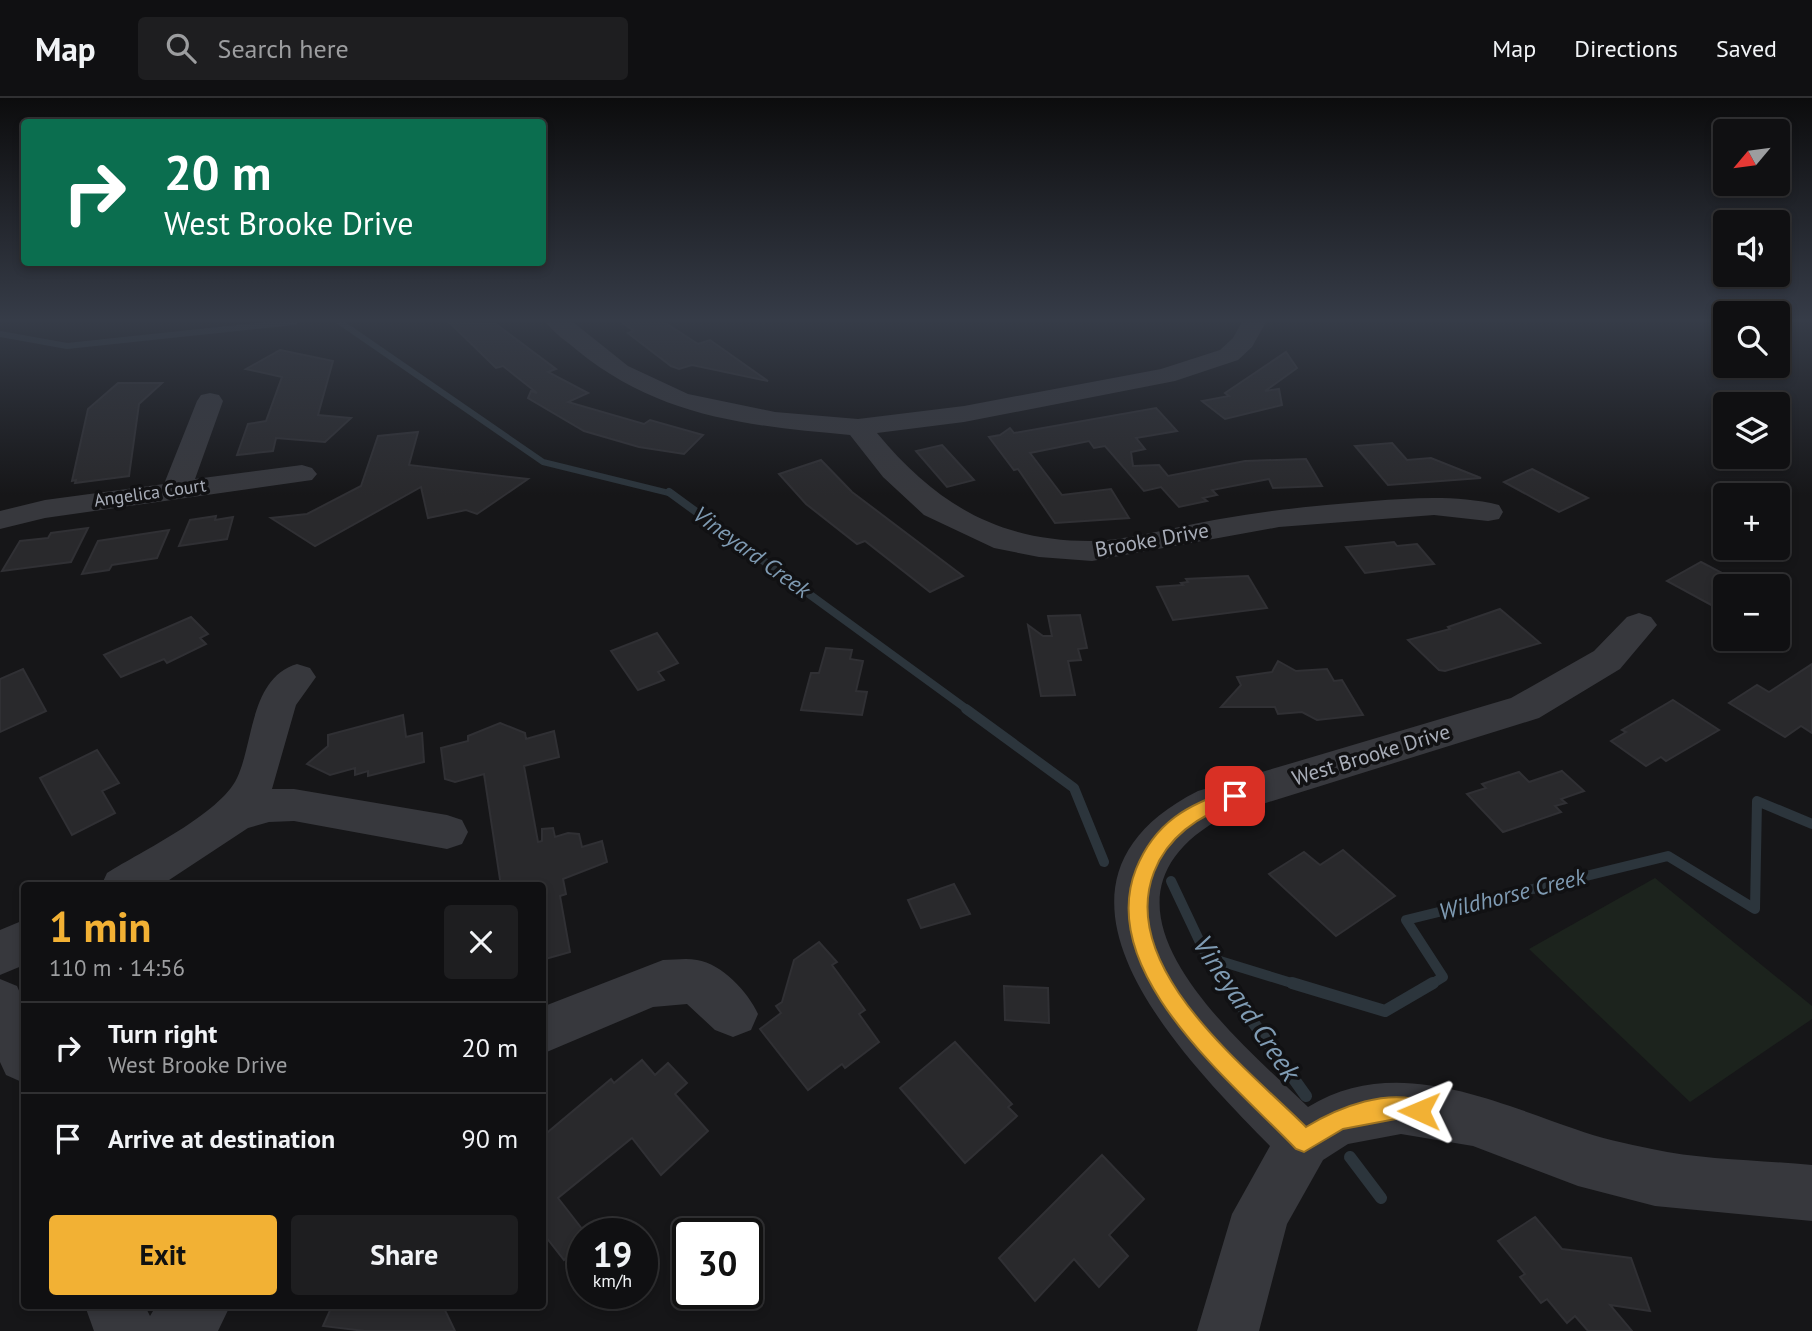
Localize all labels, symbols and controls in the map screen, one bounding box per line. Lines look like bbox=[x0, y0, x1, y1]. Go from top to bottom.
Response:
search box bbox=[138, 17, 628, 80]
text: Map bbox=[35, 27, 96, 70]
icon: search bbox=[162, 29, 200, 67]
text: Search here bbox=[218, 32, 349, 65]
text: Map bbox=[1492, 33, 1536, 64]
text: Directions bbox=[1574, 33, 1678, 64]
text: Saved bbox=[1716, 33, 1777, 64]
north arrow bbox=[1713, 119, 1790, 196]
map controls bbox=[1713, 119, 1790, 651]
text: 20 m bbox=[164, 140, 271, 204]
icon: right bbox=[49, 147, 140, 238]
text: West Brooke Drive bbox=[164, 202, 414, 244]
button: sound bbox=[1713, 210, 1790, 287]
button: search bbox=[1713, 301, 1790, 378]
button: layers bbox=[1713, 392, 1790, 469]
street label: Angelica Court bbox=[92, 473, 207, 512]
button: + bbox=[1713, 483, 1790, 560]
water label: Vineyard Creek bbox=[688, 499, 818, 605]
street label: Brooke Drive bbox=[1093, 516, 1211, 563]
button: − bbox=[1713, 574, 1790, 651]
street label: West Brooke Drive bbox=[1289, 718, 1453, 791]
pin bbox=[1205, 766, 1265, 826]
icon: arrive bbox=[1216, 777, 1254, 815]
water label: Wildhorse Creek bbox=[1436, 861, 1590, 926]
text: 1 min bbox=[49, 899, 151, 954]
button: close bbox=[444, 905, 518, 979]
water label: Vineyard Creek bbox=[1185, 928, 1311, 1089]
text: 110 m · 14:56 bbox=[49, 953, 185, 982]
text: Turn right bbox=[108, 1017, 217, 1050]
icon: right bbox=[49, 1029, 87, 1067]
text: 20 m bbox=[462, 1031, 518, 1064]
text: West Brooke Drive bbox=[108, 1050, 287, 1079]
position arrow bbox=[1382, 1074, 1456, 1148]
icon: arrive bbox=[49, 1120, 87, 1158]
text: Arrive at destination bbox=[108, 1122, 335, 1155]
text: 90 m bbox=[462, 1122, 518, 1155]
button: Exit bbox=[49, 1215, 277, 1295]
button: Share bbox=[291, 1215, 518, 1295]
speed limit sign: 30 bbox=[672, 1218, 763, 1309]
text: 19 bbox=[593, 1231, 632, 1277]
text: km/h bbox=[593, 1269, 632, 1292]

